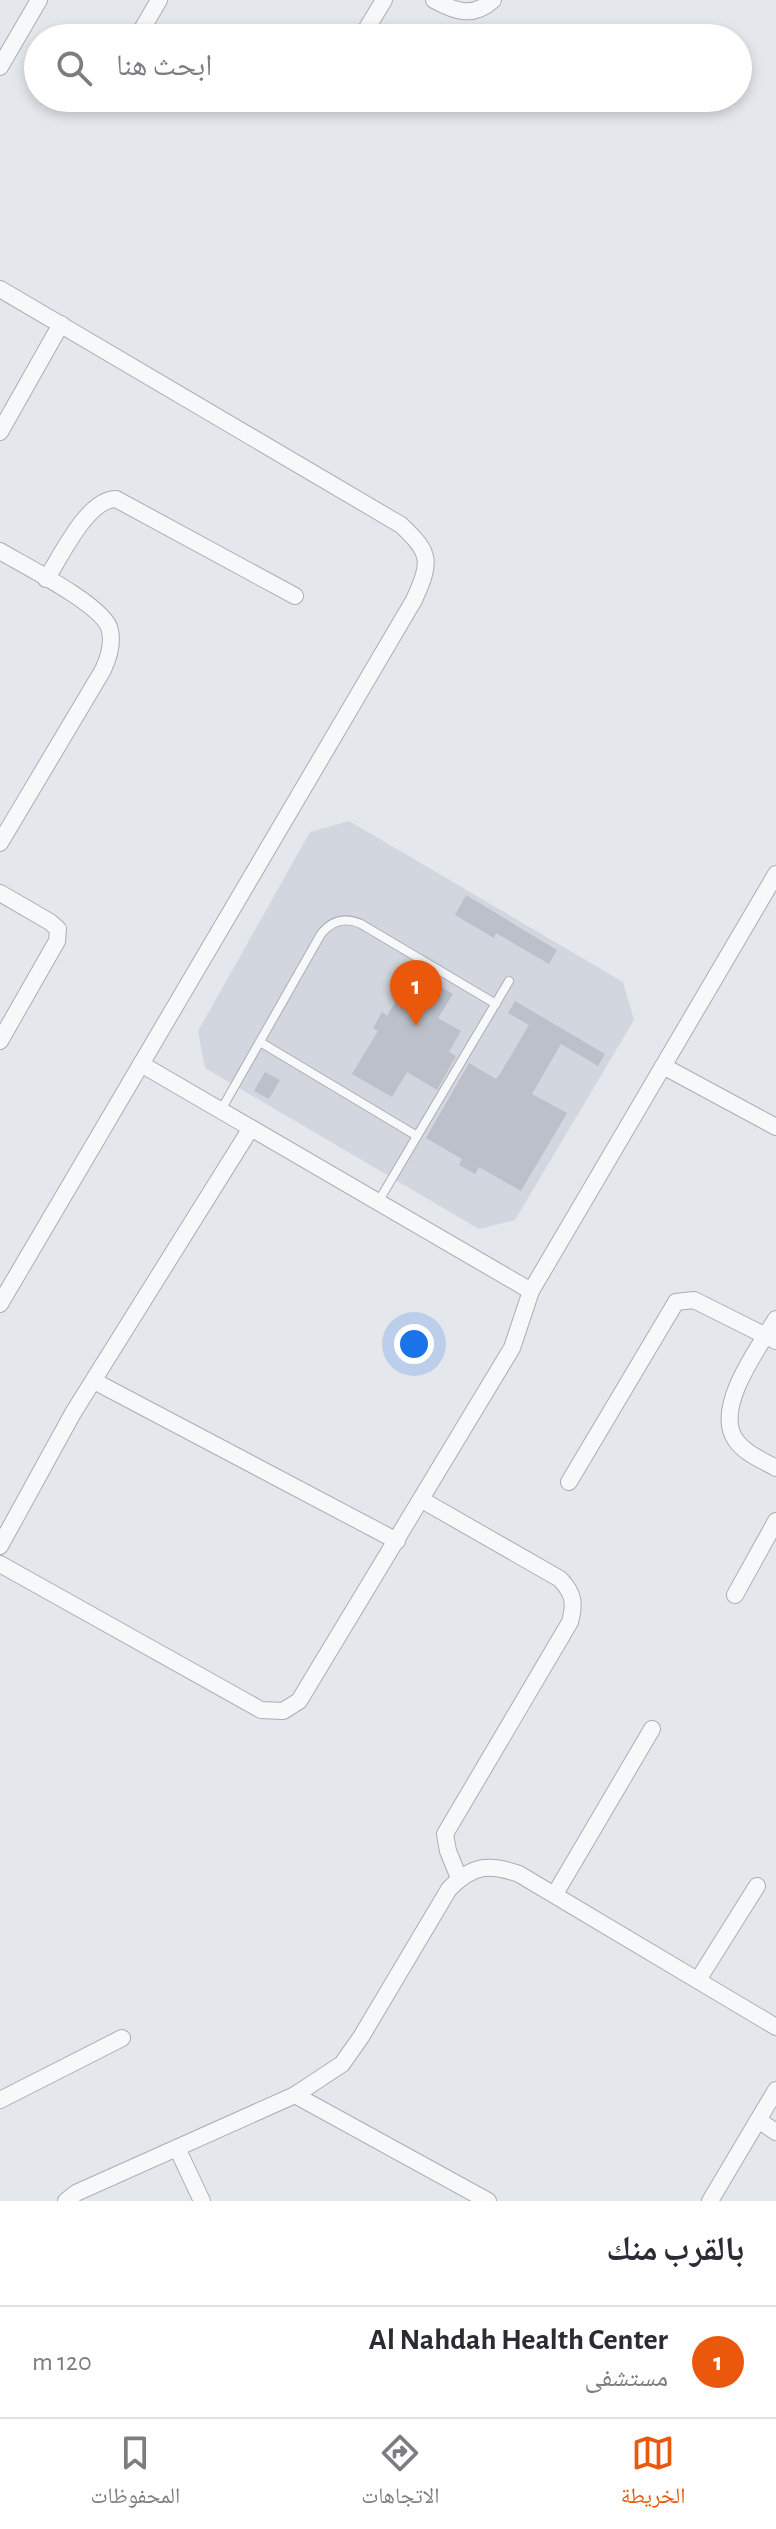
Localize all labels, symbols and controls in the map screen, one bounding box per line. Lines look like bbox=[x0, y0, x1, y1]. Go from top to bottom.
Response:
search box bbox=[24, 24, 752, 112]
icon: search bbox=[52, 46, 96, 90]
text: ابحث هنا bbox=[116, 51, 212, 81]
pin: 1 bbox=[390, 960, 442, 1026]
your location bbox=[394, 1324, 434, 1364]
text: بالقرب منك bbox=[606, 2233, 744, 2267]
text: Al Nahdah Health Center bbox=[369, 2325, 668, 2355]
text: 120 m bbox=[32, 2349, 92, 2375]
text: 1 bbox=[713, 2349, 723, 2375]
text: مستشفى bbox=[584, 2365, 668, 2391]
tab: المحفوظات bbox=[91, 2431, 180, 2517]
tab: الاتجاهات bbox=[361, 2431, 439, 2517]
tab: الخريطة bbox=[621, 2431, 685, 2517]

